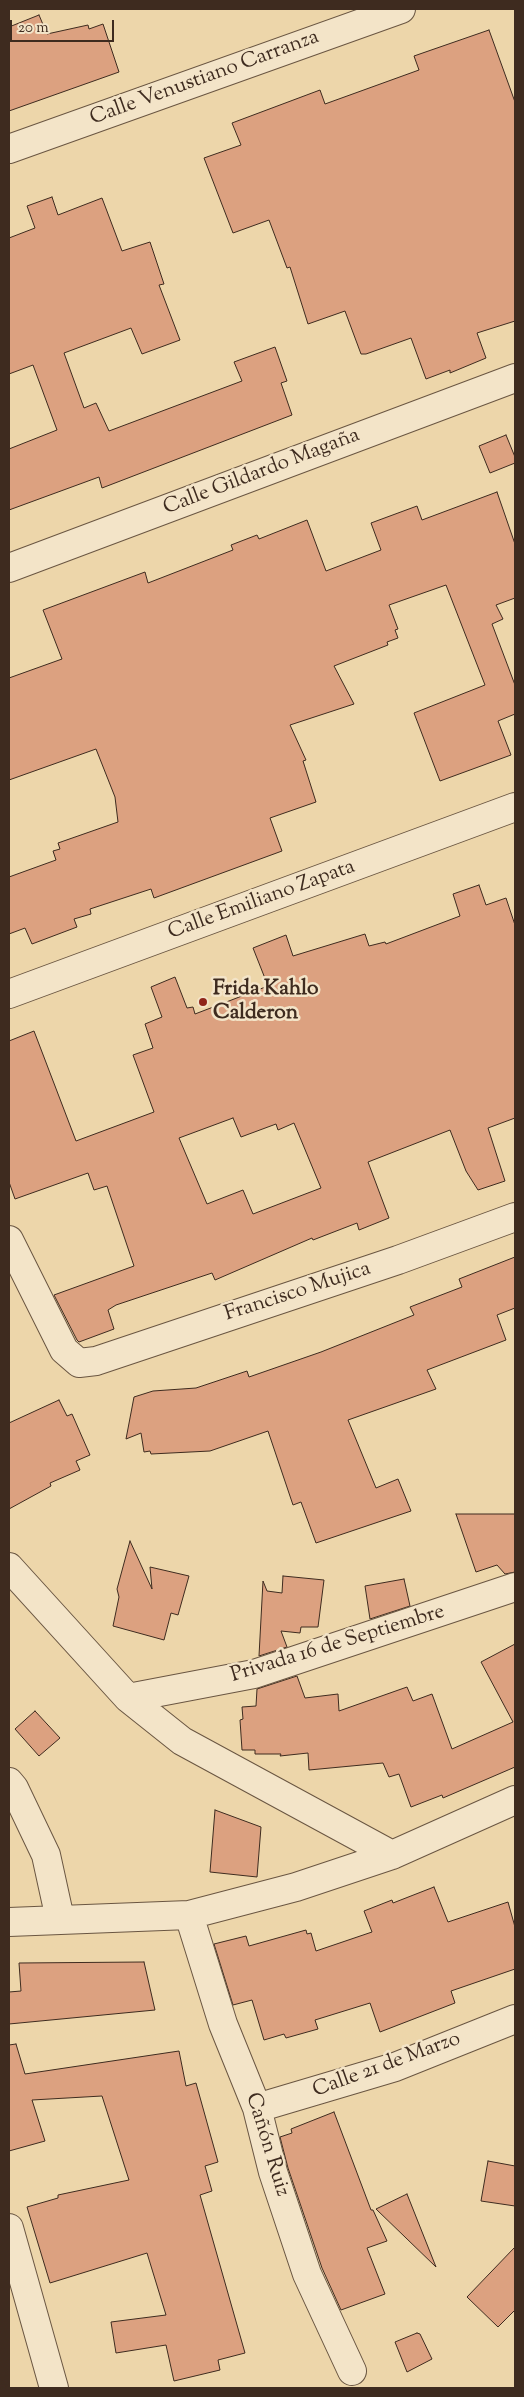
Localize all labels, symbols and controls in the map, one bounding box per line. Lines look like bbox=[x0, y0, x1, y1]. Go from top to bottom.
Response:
scale bar bbox=[12, 10, 116, 42]
text: 20 m bbox=[18, 18, 49, 39]
street label: Calle Venustiano Carranza bbox=[87, 26, 323, 132]
street label: Calle Gildardo Magaña bbox=[160, 424, 364, 522]
street label: Calle Emiliano Zapata bbox=[165, 855, 359, 947]
place label: Frida Kahlo Calderon bbox=[213, 977, 318, 1027]
marker: Frida Kahlo Calderon bbox=[197, 996, 209, 1008]
street label: Francisco Mujica bbox=[222, 1257, 374, 1329]
street label: Privada 16 de Septiembre bbox=[228, 1600, 448, 1690]
street label: Calle 21 de Marzo bbox=[310, 2028, 464, 2104]
street label: Cañón Ruiz bbox=[238, 2090, 294, 2200]

